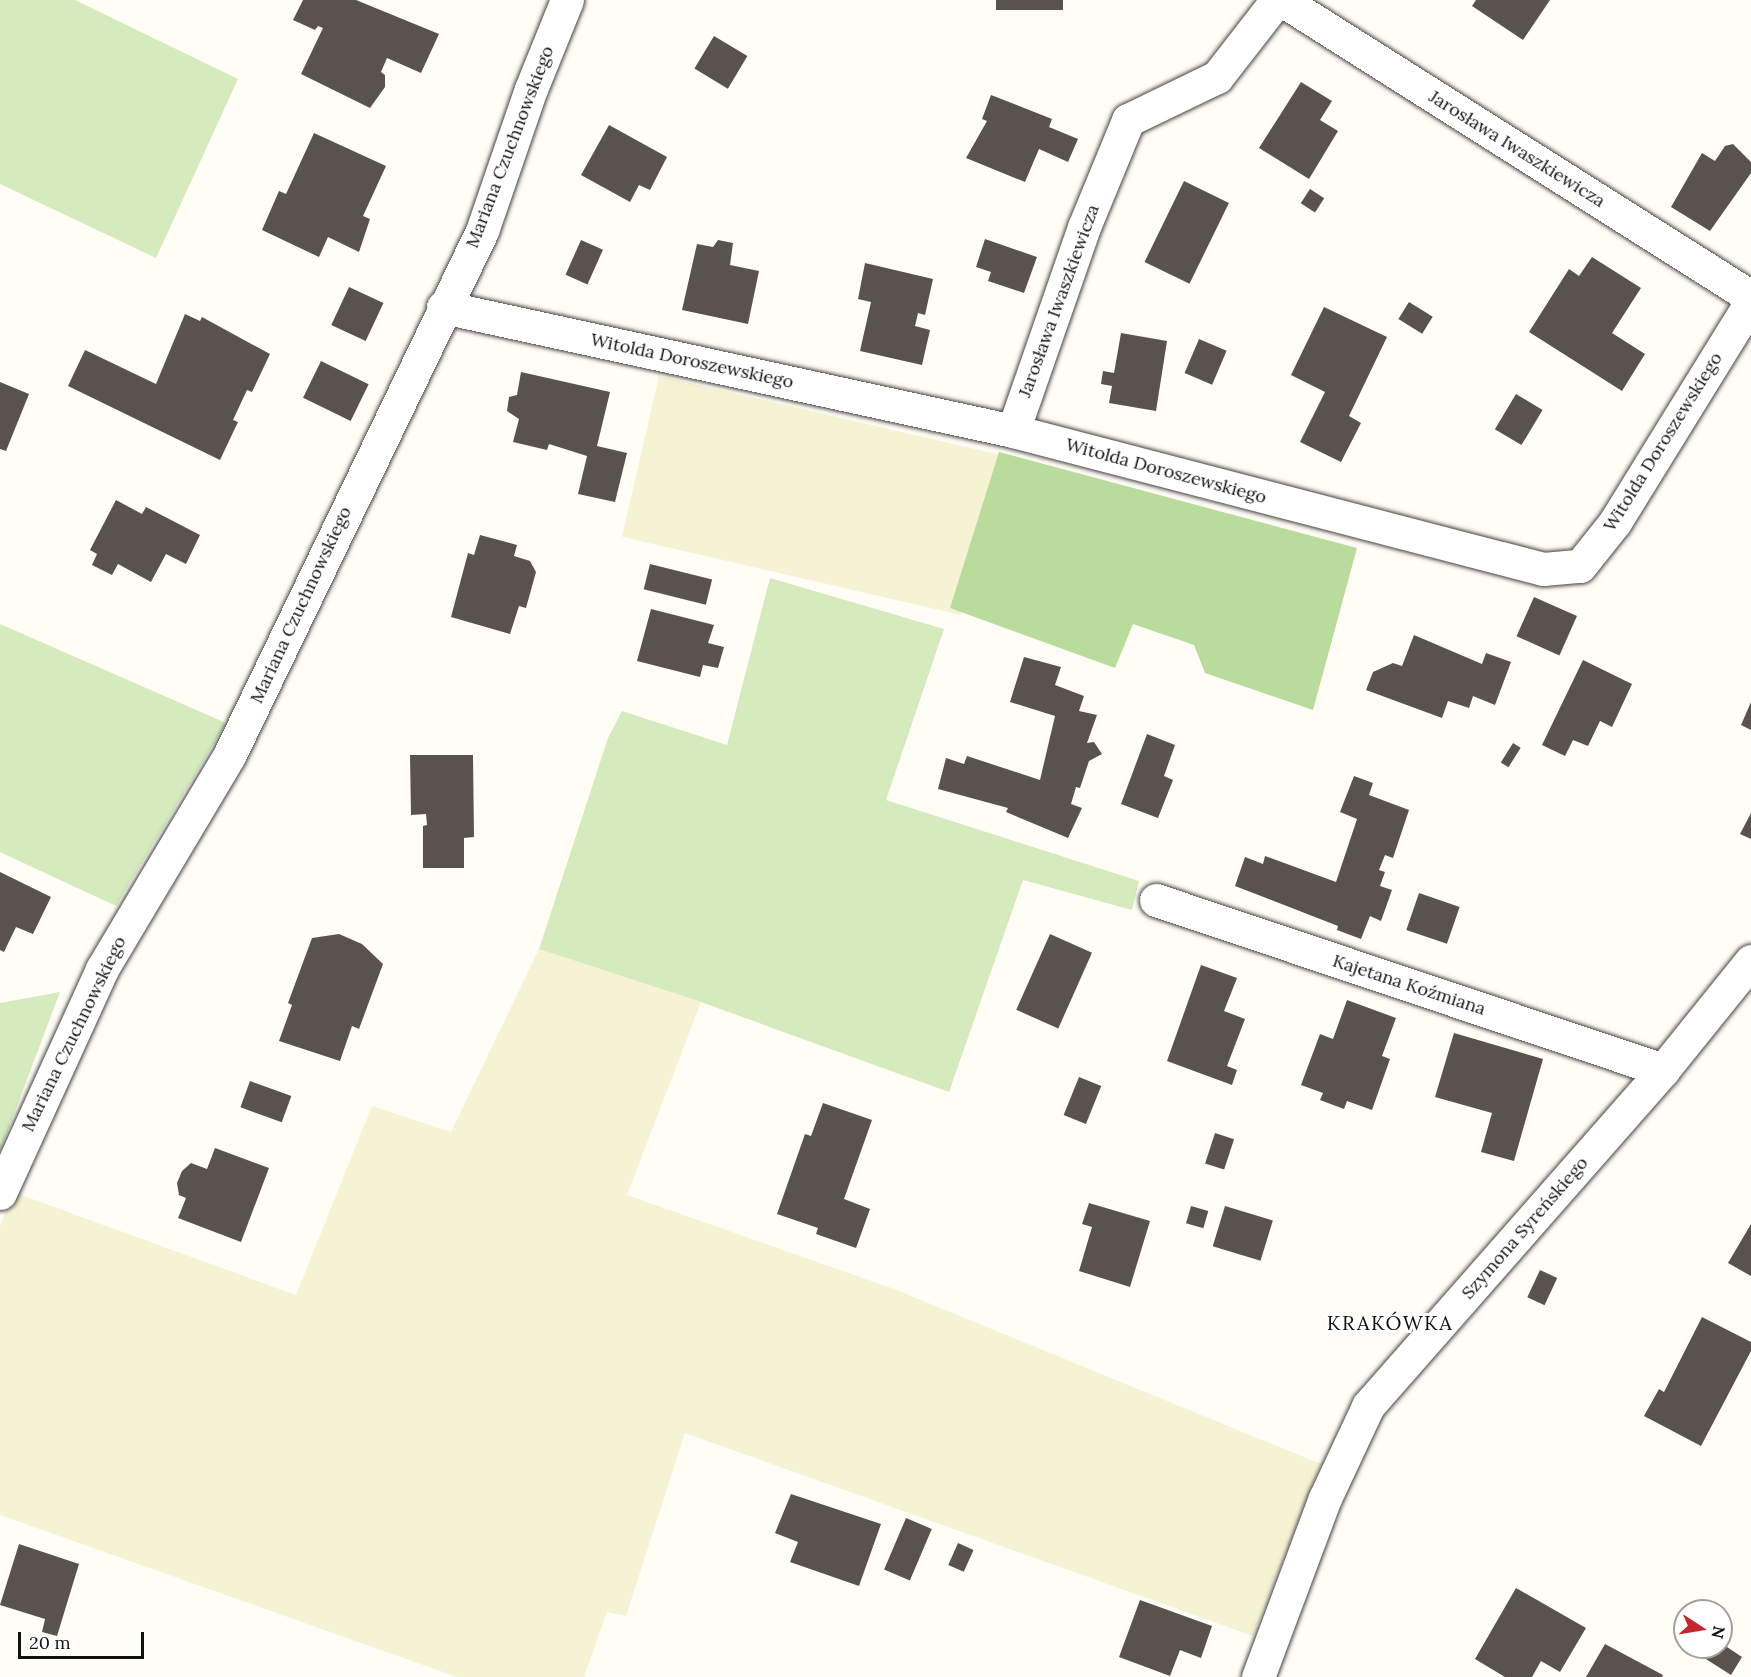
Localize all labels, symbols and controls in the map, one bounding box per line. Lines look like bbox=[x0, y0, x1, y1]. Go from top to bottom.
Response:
street label: Mariana Czuchnowskiego bbox=[461, 43, 559, 251]
street label: Jarosława Iwaszkiewicza bbox=[1425, 86, 1609, 212]
street label: Jarosława Iwaszkiewicza bbox=[1014, 202, 1104, 400]
street label: Witolda Doroszewskiego bbox=[589, 329, 795, 393]
street label: Witolda Doroszewskiego bbox=[1599, 349, 1727, 535]
street label: Witolda Doroszewskiego bbox=[1063, 434, 1269, 508]
street label: Mariana Czuchnowskiego bbox=[246, 503, 356, 707]
street label: Mariana Czuchnowskiego bbox=[17, 933, 131, 1135]
street label: Kajetana Koźmiana bbox=[1330, 950, 1488, 1020]
street label: Szymona Syreńskiego bbox=[1457, 1152, 1593, 1304]
district label: KRAKÓWKA bbox=[1327, 1310, 1453, 1334]
north arrow bbox=[1673, 1599, 1733, 1659]
scale bar bbox=[21, 1620, 147, 1658]
text: N bbox=[1708, 1624, 1730, 1640]
text: 20 m bbox=[29, 1631, 71, 1654]

